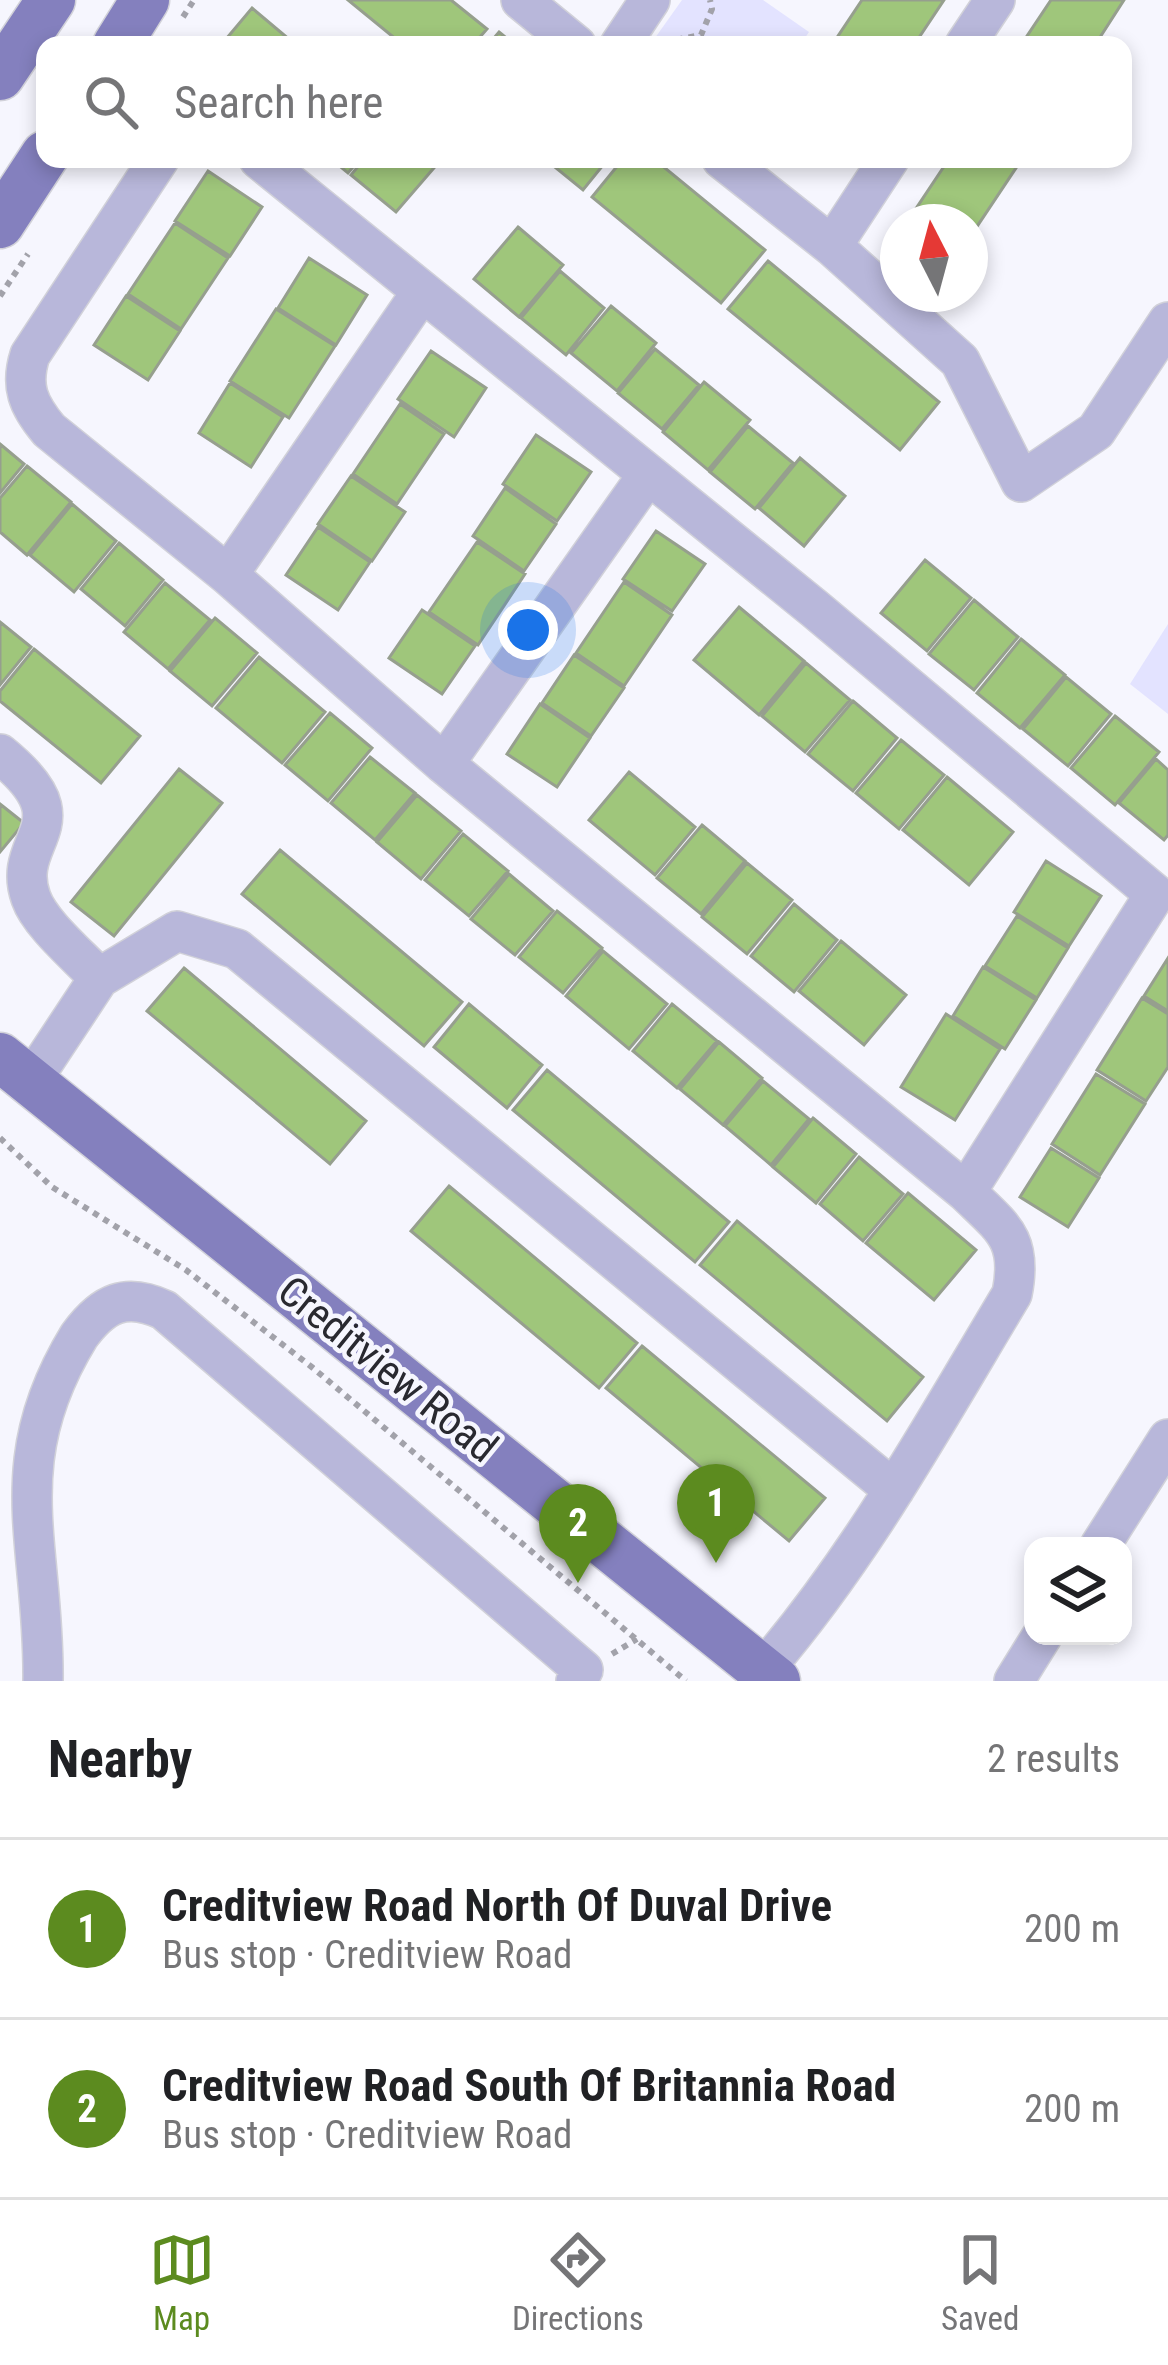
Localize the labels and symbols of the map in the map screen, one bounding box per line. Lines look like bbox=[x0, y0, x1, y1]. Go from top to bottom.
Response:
north arrow bbox=[880, 204, 988, 312]
your location bbox=[498, 600, 558, 660]
street label: Creditview Road bbox=[269, 1266, 507, 1472]
pin: 1 bbox=[677, 1464, 755, 1563]
pin: 2 bbox=[539, 1484, 617, 1583]

